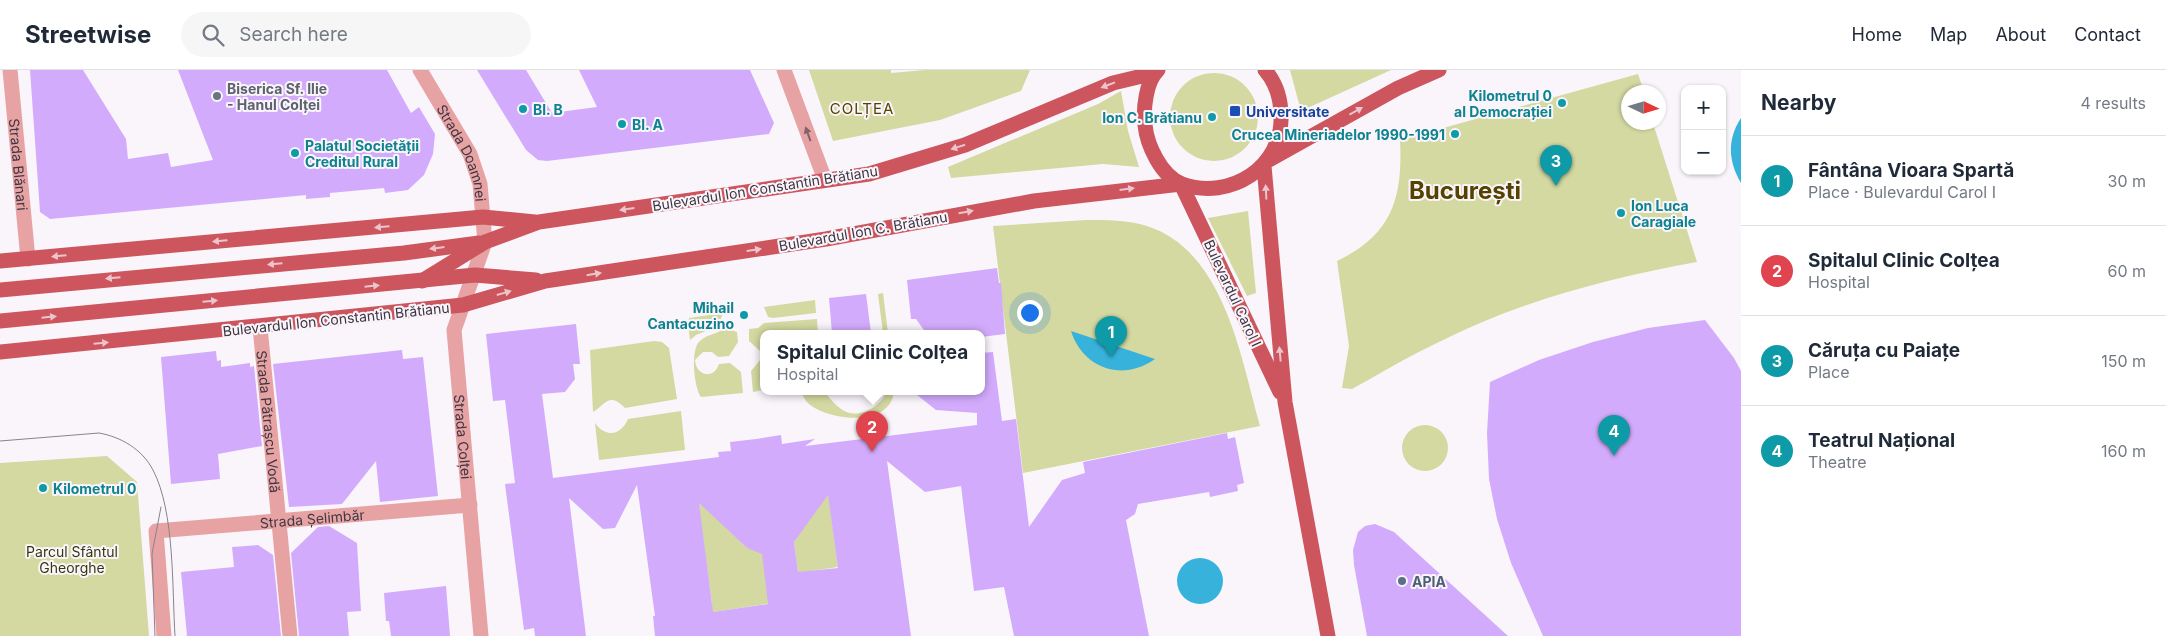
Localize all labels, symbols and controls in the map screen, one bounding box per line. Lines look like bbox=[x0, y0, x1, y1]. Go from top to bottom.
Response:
search box bbox=[181, 12, 531, 57]
text: Streetwise bbox=[25, 20, 151, 49]
icon: search bbox=[199, 21, 227, 49]
text: Search here bbox=[239, 23, 348, 46]
text: Home bbox=[1852, 24, 1902, 45]
text: Map bbox=[1930, 24, 1967, 45]
text: About bbox=[1995, 24, 2046, 45]
text: Contact bbox=[2074, 24, 2141, 45]
place label: Biserica Sf. Ilie - Hanul Colței bbox=[227, 80, 327, 113]
one-way arrow bbox=[1100, 82, 1115, 89]
north arrow bbox=[1621, 85, 1666, 130]
map controls bbox=[1681, 85, 1726, 175]
button: + bbox=[1681, 85, 1726, 130]
place label: Kilometrul 0 al Democrației bbox=[1454, 87, 1552, 120]
marker: Biserica Sf. Ilie - Hanul Colței bbox=[211, 90, 223, 102]
text: Nearby bbox=[1761, 90, 1836, 115]
text: 4 results bbox=[2081, 93, 2146, 113]
marker: Kilometrul 0 al Democrației bbox=[1556, 97, 1568, 109]
district label: COLȚEA bbox=[830, 99, 894, 118]
street label: Strada Doamnei bbox=[434, 101, 490, 202]
place label: Bl. B bbox=[533, 101, 563, 118]
marker: Bl. B bbox=[517, 103, 529, 115]
place label: Universitate bbox=[1246, 103, 1329, 120]
marker: Universitate bbox=[1228, 104, 1242, 118]
one-way arrow bbox=[1349, 107, 1363, 116]
place label: Ion C. Brătianu bbox=[1102, 109, 1202, 126]
marker: Ion C. Brătianu bbox=[1206, 111, 1218, 123]
place label: Bl. A bbox=[632, 116, 664, 133]
street label: Strada Blănari bbox=[6, 118, 32, 211]
marker: Bl. A bbox=[616, 118, 628, 130]
place label: Crucea Mineriadelor 1990-1991 bbox=[1231, 126, 1445, 143]
one-way arrow bbox=[804, 127, 811, 142]
marker: Crucea Mineriadelor 1990-1991 bbox=[1449, 128, 1461, 140]
button: − bbox=[1681, 130, 1726, 175]
place label: Palatul Societății Creditul Rural bbox=[305, 137, 419, 170]
one-way arrow bbox=[950, 144, 965, 152]
pin: 3 bbox=[1540, 145, 1572, 186]
marker: Palatul Societății Creditul Rural bbox=[289, 147, 301, 159]
text: Fântâna Vioara Spartă bbox=[1808, 159, 2014, 182]
street label: Bulevardul Ion Constantin Brătianu bbox=[651, 162, 879, 214]
text: 1 bbox=[1774, 171, 1780, 191]
text: 30 m bbox=[2108, 171, 2146, 191]
district label: București bbox=[1409, 176, 1521, 205]
text: Place · Bulevardul Carol I bbox=[1808, 182, 1996, 202]
one-way arrow bbox=[1261, 184, 1269, 200]
one-way arrow bbox=[1119, 185, 1135, 193]
place label: Ion Luca Caragiale bbox=[1631, 197, 1696, 230]
one-way arrow bbox=[619, 205, 635, 213]
marker: Ion Luca Caragiale bbox=[1615, 207, 1627, 219]
street label: Bulevardul Ion C. Brătianu bbox=[777, 208, 949, 254]
one-way arrow bbox=[958, 208, 974, 216]
one-way arrow bbox=[374, 223, 390, 231]
street label: Bulevardul Carol I bbox=[1201, 237, 1265, 349]
one-way arrow bbox=[212, 238, 228, 246]
one-way arrow bbox=[429, 245, 445, 253]
one-way arrow bbox=[747, 245, 763, 253]
text: Spitalul Clinic Colțea bbox=[1808, 249, 2000, 272]
one-way arrow bbox=[50, 252, 66, 260]
one-way arrow bbox=[267, 260, 283, 268]
text: 2 bbox=[1772, 261, 1782, 281]
text: 60 m bbox=[2107, 261, 2146, 281]
one-way arrow bbox=[586, 270, 602, 278]
text: Hospital bbox=[1808, 272, 1870, 292]
one-way arrow bbox=[105, 275, 121, 283]
one-way arrow bbox=[364, 282, 380, 290]
one-way arrow bbox=[497, 289, 512, 297]
one-way arrow bbox=[203, 297, 219, 305]
street label: Bulevardul Ion Constantin Brătianu bbox=[222, 299, 450, 339]
place label: Mihail Cantacuzino bbox=[647, 299, 734, 332]
your location bbox=[1017, 300, 1043, 326]
marker: Mihail Cantacuzino bbox=[738, 309, 750, 321]
one-way arrow bbox=[41, 313, 57, 321]
pin: 1 bbox=[1095, 316, 1127, 357]
popup bbox=[760, 330, 985, 395]
one-way arrow bbox=[93, 339, 109, 347]
text: Căruța cu Paiațe bbox=[1808, 339, 1960, 362]
text: Spitalul Clinic Colțea bbox=[777, 341, 968, 364]
one-way arrow bbox=[1276, 345, 1284, 361]
street label: Strada Pătrașcu Vodă bbox=[254, 350, 285, 494]
text: 3 bbox=[1772, 351, 1782, 371]
text: 150 m bbox=[2101, 351, 2146, 371]
text: Place bbox=[1808, 362, 1850, 382]
text: Hospital bbox=[777, 364, 838, 384]
street label: Strada Colței bbox=[451, 393, 476, 480]
pin: 2 bbox=[856, 411, 888, 452]
pin: 4 bbox=[1598, 415, 1630, 456]
text: Teatrul Național bbox=[1808, 429, 1955, 452]
text: 4 bbox=[1772, 441, 1782, 461]
text: 160 m bbox=[2101, 441, 2146, 461]
text: Theatre bbox=[1808, 452, 1867, 472]
place label: Kilometrul 0 bbox=[53, 480, 137, 497]
marker: Kilometrul 0 bbox=[37, 482, 49, 494]
street label: Strada Șelimbăr bbox=[259, 505, 365, 531]
park label: Parcul Sfântul Gheorghe bbox=[26, 543, 118, 576]
place label: APIA bbox=[1412, 573, 1446, 590]
marker: APIA bbox=[1396, 575, 1408, 587]

